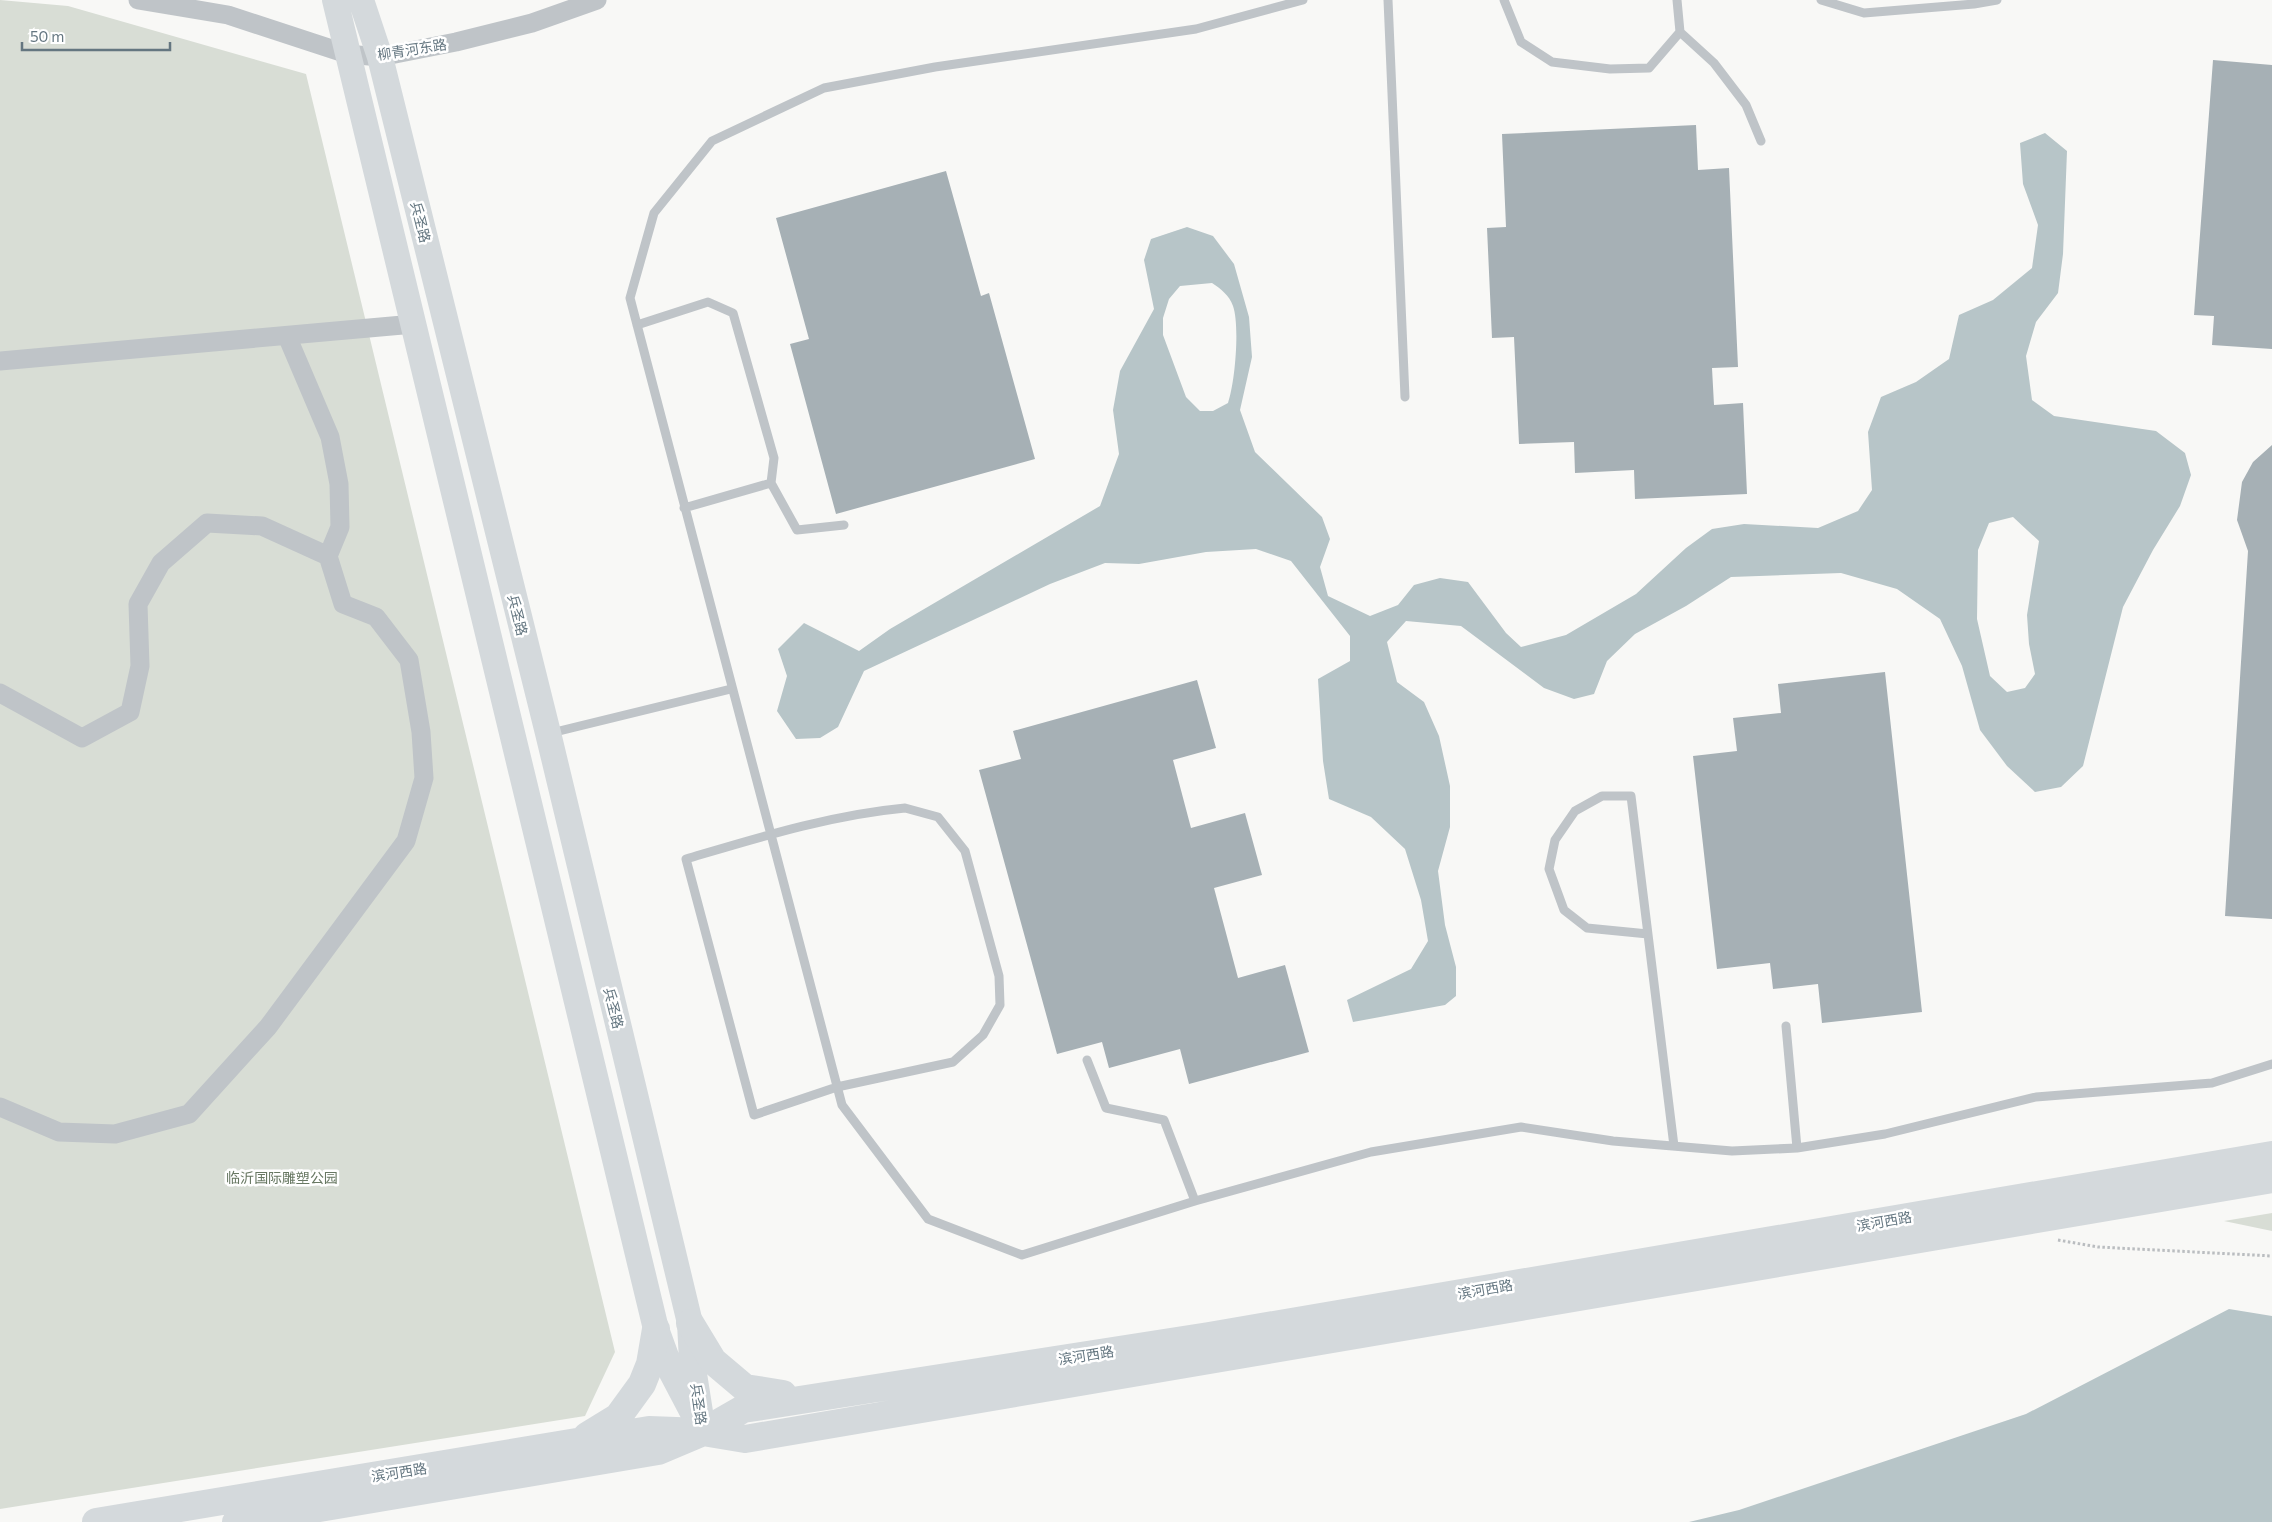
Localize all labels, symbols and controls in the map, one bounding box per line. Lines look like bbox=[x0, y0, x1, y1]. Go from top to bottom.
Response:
scale bar bbox=[22, 20, 170, 52]
text: 50 m bbox=[30, 27, 64, 45]
street label: 柳青河东路 bbox=[376, 35, 448, 63]
street label: 兵圣路 bbox=[408, 200, 434, 244]
street label: 兵圣路 bbox=[505, 593, 531, 637]
street label: 兵圣路 bbox=[601, 986, 627, 1030]
park label: 临沂国际雕塑公园 bbox=[226, 1169, 338, 1186]
street label: 滨河西路 bbox=[1855, 1208, 1913, 1234]
street label: 滨河西路 bbox=[1456, 1276, 1514, 1302]
street label: 滨河西路 bbox=[1057, 1342, 1115, 1368]
street label: 兵圣路 bbox=[688, 1382, 710, 1426]
street label: 滨河西路 bbox=[370, 1459, 428, 1485]

